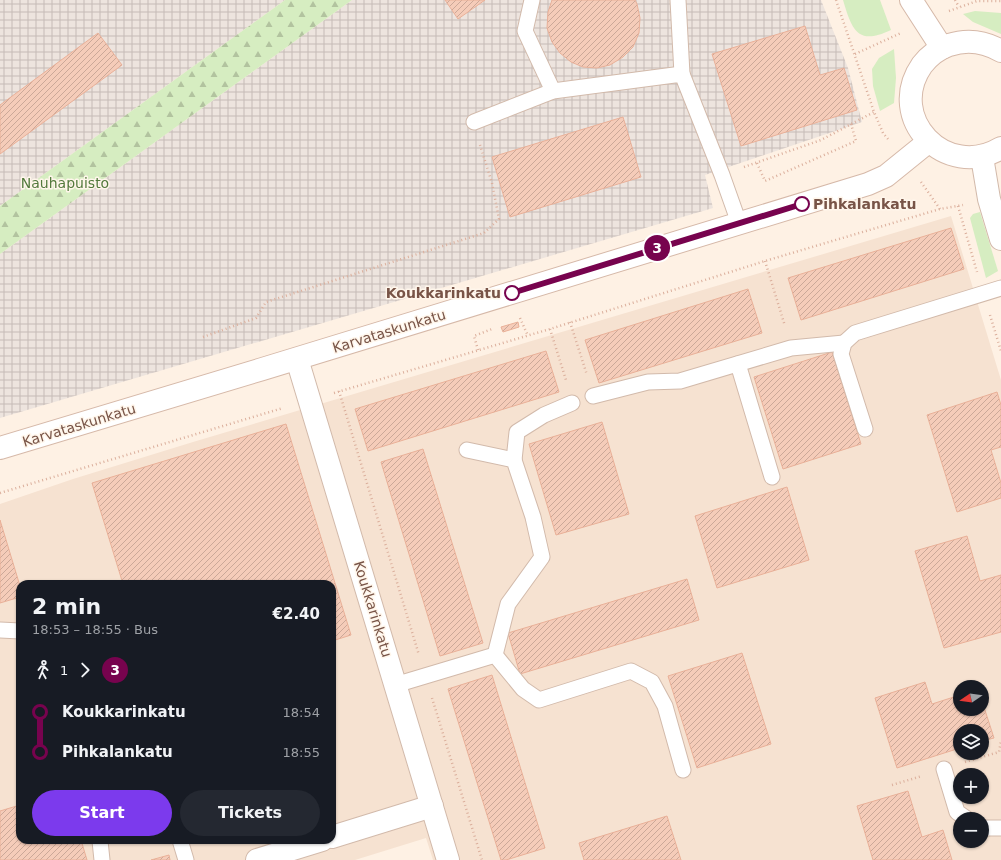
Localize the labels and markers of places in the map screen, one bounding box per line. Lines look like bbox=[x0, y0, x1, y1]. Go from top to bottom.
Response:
marker: Pihkalankatu bbox=[794, 196, 810, 212]
place label: Pihkalankatu bbox=[813, 196, 916, 212]
place label: Koukkarinkatu bbox=[386, 285, 501, 301]
marker: Koukkarinkatu bbox=[504, 285, 520, 301]

